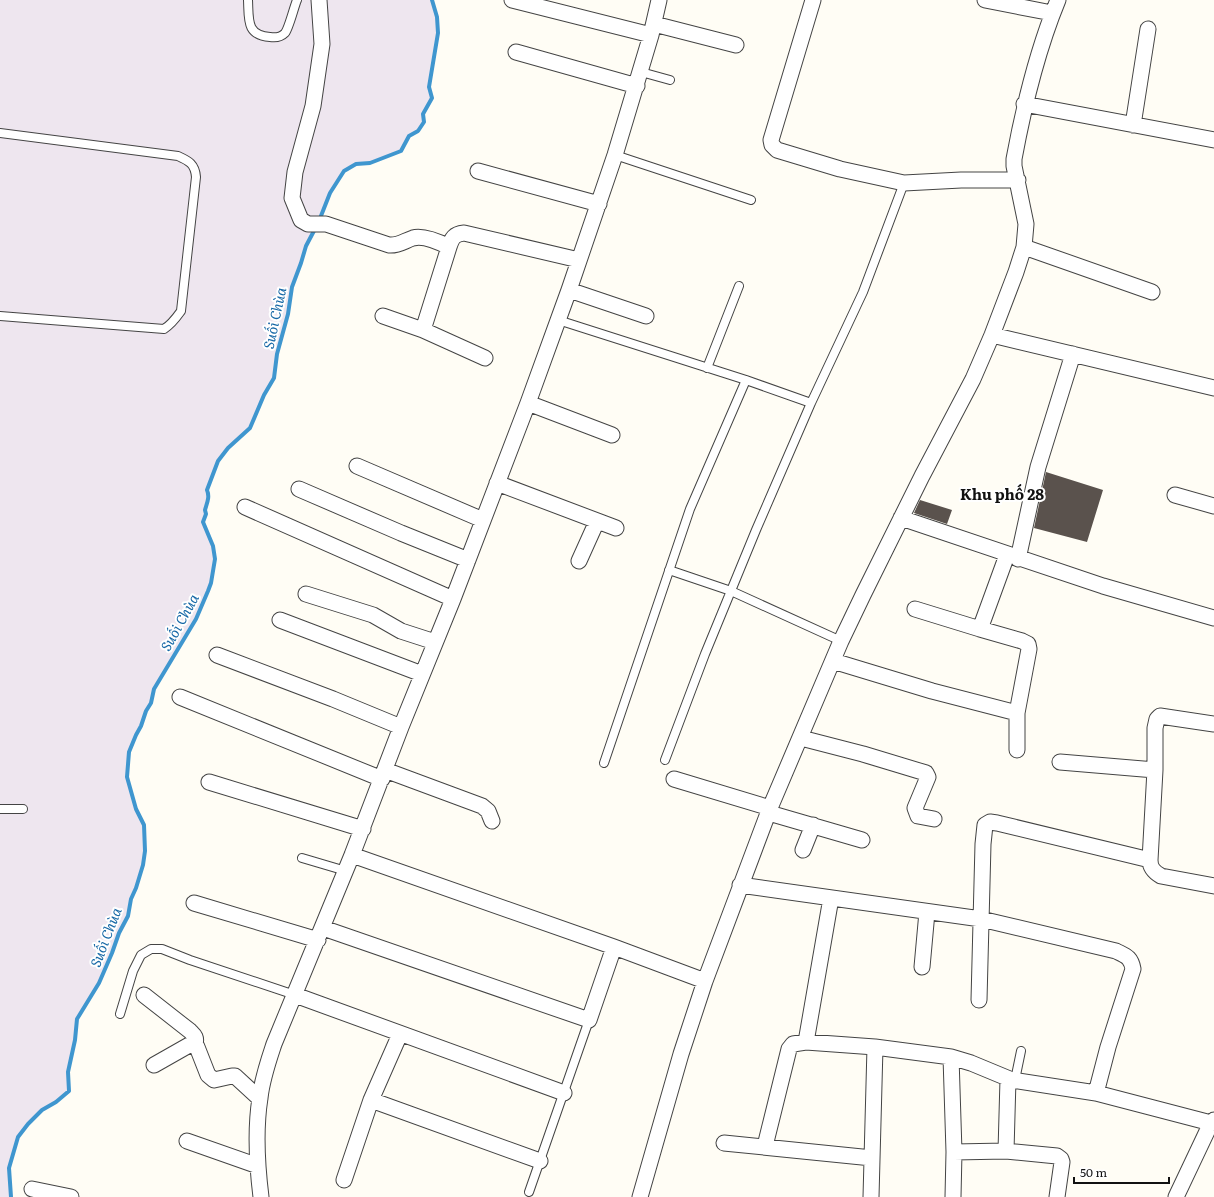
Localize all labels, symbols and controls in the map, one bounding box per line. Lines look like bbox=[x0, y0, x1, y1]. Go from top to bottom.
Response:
water label: Suối Chùa bbox=[258, 285, 290, 351]
district label: Khu phố 28 bbox=[960, 482, 1044, 505]
water label: Suối Chùa bbox=[155, 590, 203, 654]
water label: Suối Chùa bbox=[84, 904, 126, 970]
scale bar bbox=[1074, 1159, 1169, 1185]
text: 50 m bbox=[1080, 1163, 1107, 1181]

